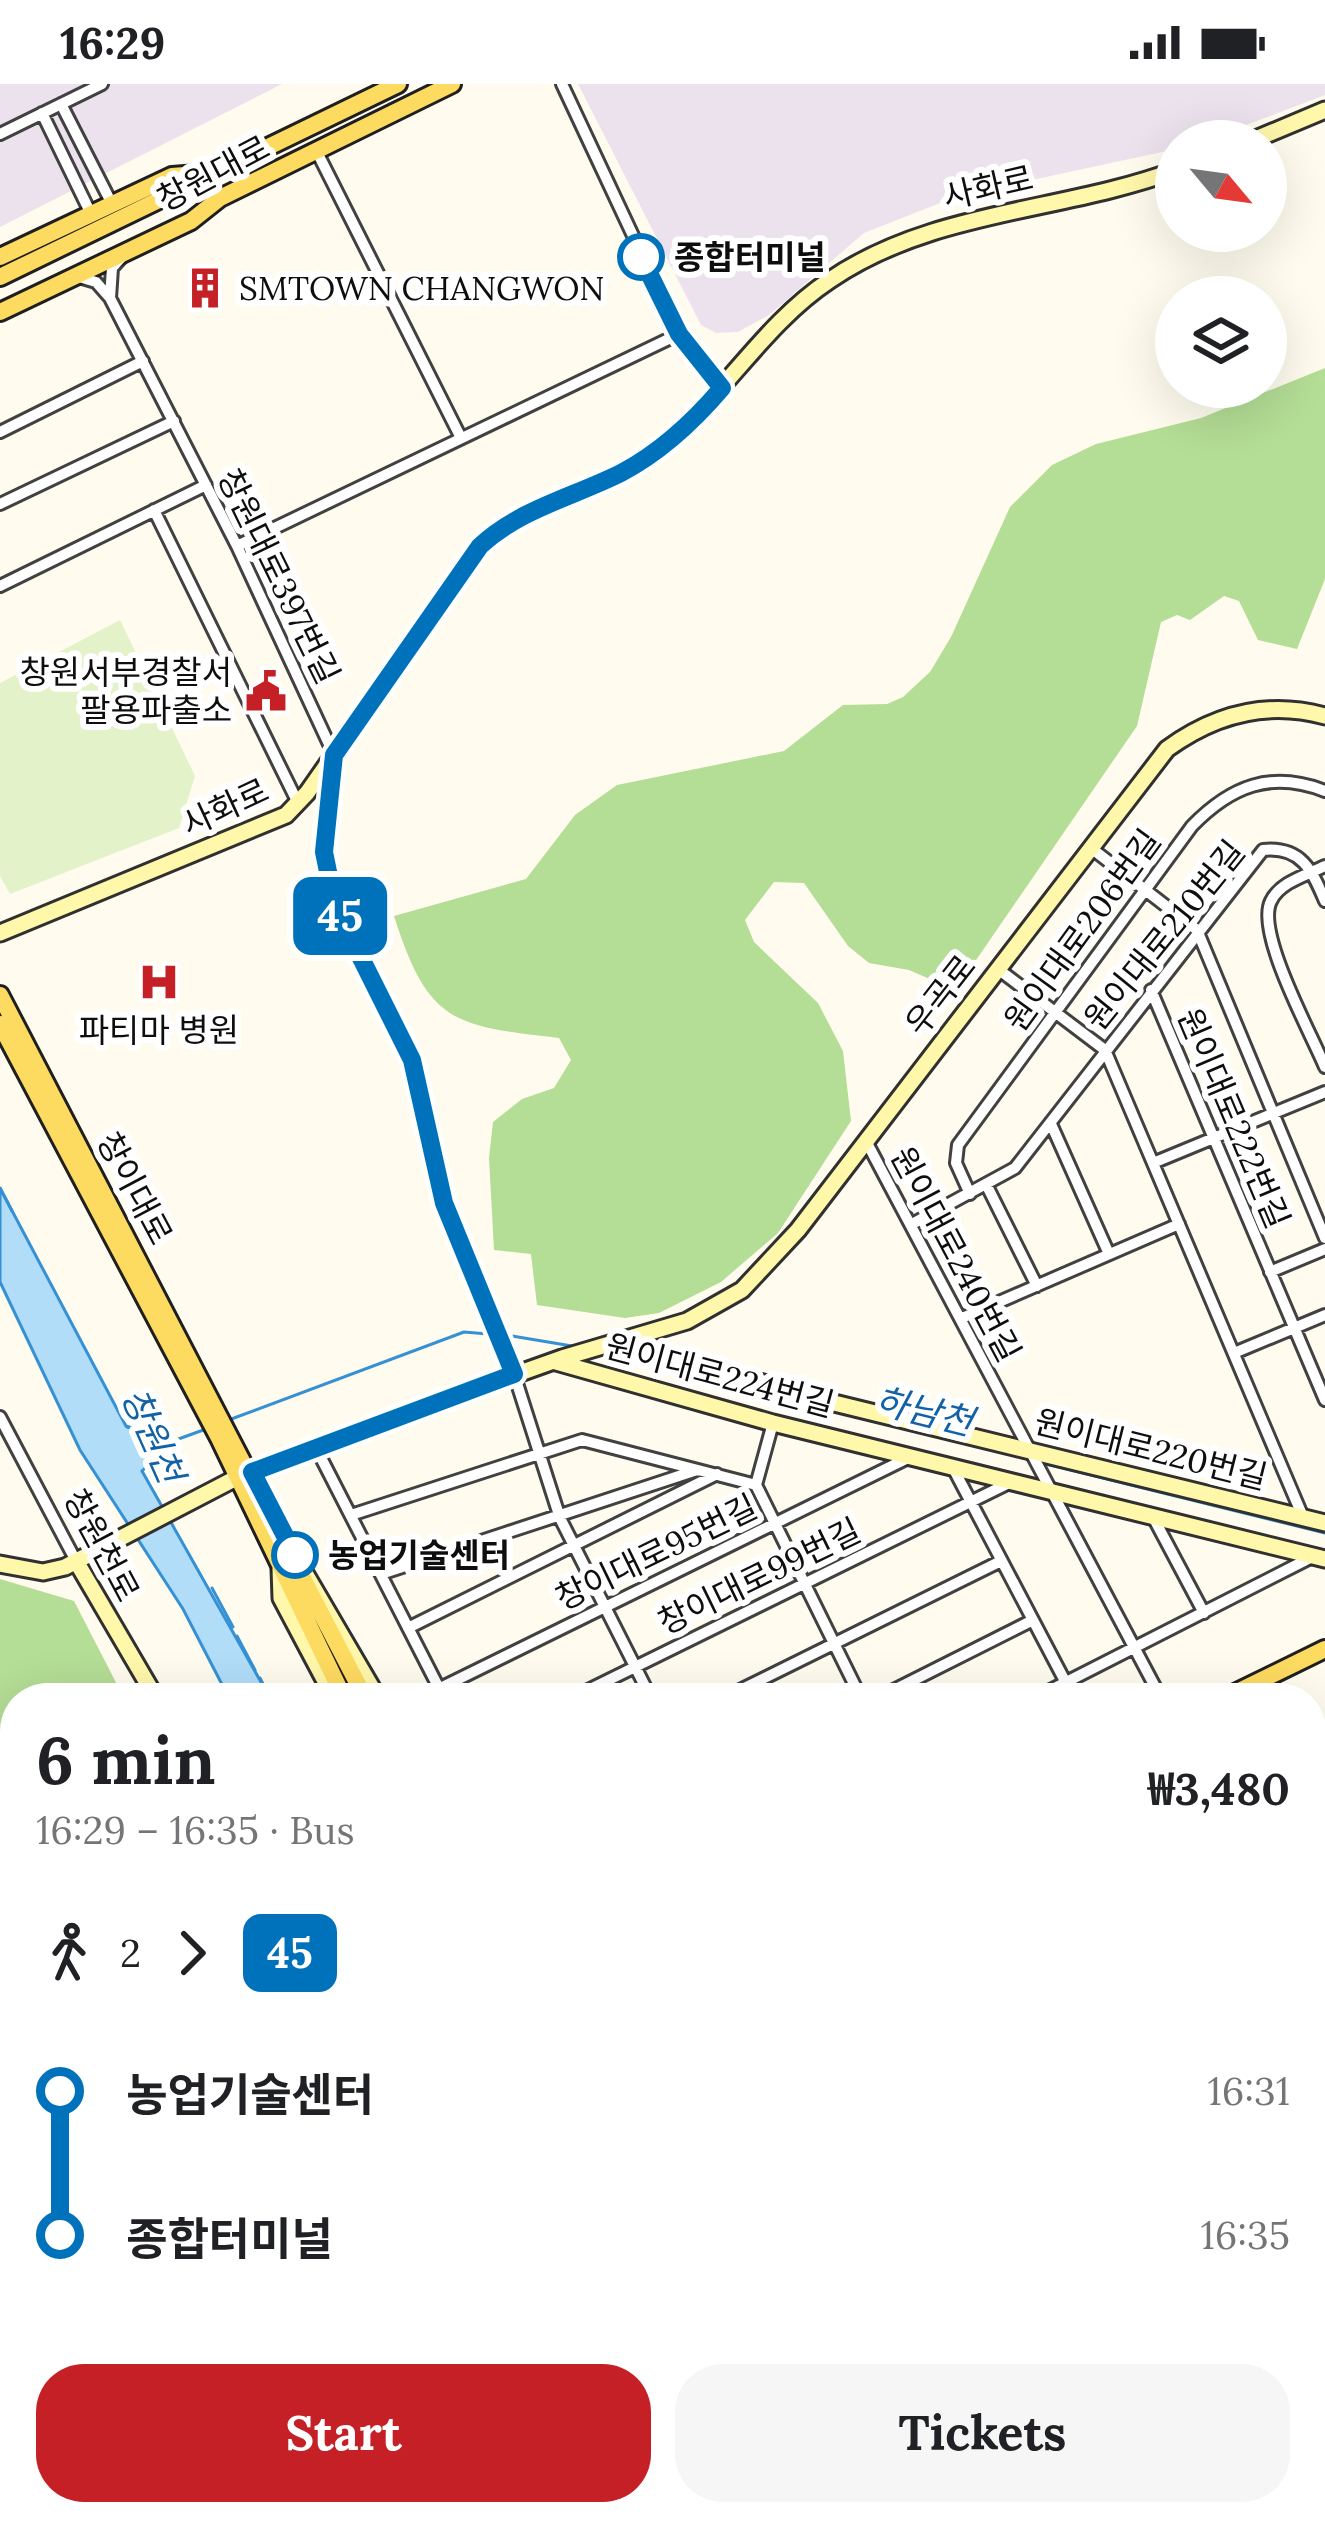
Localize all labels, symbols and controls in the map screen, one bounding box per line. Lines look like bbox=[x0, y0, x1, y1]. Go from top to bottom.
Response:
text: 16:29 bbox=[60, 14, 165, 71]
north arrow bbox=[1155, 120, 1287, 252]
map controls bbox=[1155, 120, 1287, 408]
street label: 창원대로 bbox=[150, 126, 276, 220]
street label: 사화로 bbox=[939, 156, 1037, 218]
marker: 종합터미널 bbox=[619, 235, 663, 279]
place label: 종합터미널 bbox=[674, 236, 826, 278]
building icon: SMTOWN CHANGWON bbox=[182, 265, 228, 311]
place label: SMTOWN CHANGWON bbox=[239, 267, 604, 309]
button: layers bbox=[1155, 276, 1287, 408]
street label: 창원대로397번길 bbox=[209, 462, 349, 690]
place label: 창원서부경찰서 팔용파출소 bbox=[19, 651, 232, 731]
public building icon: 창원서부경찰서 팔용파출소 bbox=[243, 668, 289, 714]
street label: 사화로 bbox=[175, 769, 275, 845]
street label: 원이대로206번길 bbox=[995, 821, 1169, 1039]
street label: 원이대로210번길 bbox=[1075, 831, 1253, 1039]
line badge: 45 bbox=[286, 877, 394, 955]
text: 45 bbox=[317, 889, 363, 943]
street label: 우곡로 bbox=[895, 946, 985, 1044]
hospital icon: 파티마 병원 bbox=[136, 959, 182, 1005]
street label: 원이대로222번길 bbox=[1169, 1001, 1299, 1235]
place label: 파티마 병원 bbox=[79, 1009, 239, 1051]
street label: 창이대로 bbox=[88, 1125, 182, 1251]
street label: 원이대로240번길 bbox=[882, 1139, 1030, 1369]
street label: 원이대로224번길 bbox=[601, 1324, 839, 1426]
water label: 하남천 bbox=[870, 1377, 982, 1446]
water label: 창원천 bbox=[112, 1380, 196, 1493]
street label: 원이대로220번길 bbox=[1030, 1400, 1272, 1498]
street label: 창원천로 bbox=[55, 1482, 149, 1608]
street label: 창이대로95번길 bbox=[548, 1485, 764, 1619]
street label: 창이대로99번길 bbox=[651, 1509, 867, 1643]
marker: 농업기술센터 bbox=[273, 1533, 317, 1577]
place label: 농업기술센터 bbox=[328, 1534, 510, 1576]
text: 6 min bbox=[36, 1718, 216, 1802]
text: ₩3,480 bbox=[1148, 1760, 1290, 1817]
text: 16:29 – 16:35 · Bus bbox=[36, 1805, 355, 1855]
icon: walk bbox=[36, 1920, 102, 1986]
icon: forward bbox=[159, 1920, 225, 1986]
text: 45 bbox=[267, 1926, 313, 1980]
text: 2 bbox=[120, 1928, 141, 1978]
text: 농업기술센터 bbox=[126, 2066, 374, 2123]
text: 16:31 bbox=[1208, 2066, 1290, 2116]
text: 종합터미널 bbox=[126, 2210, 333, 2267]
text: 16:35 bbox=[1201, 2210, 1290, 2260]
button: Start bbox=[36, 2364, 651, 2502]
button: Tickets bbox=[675, 2364, 1290, 2502]

